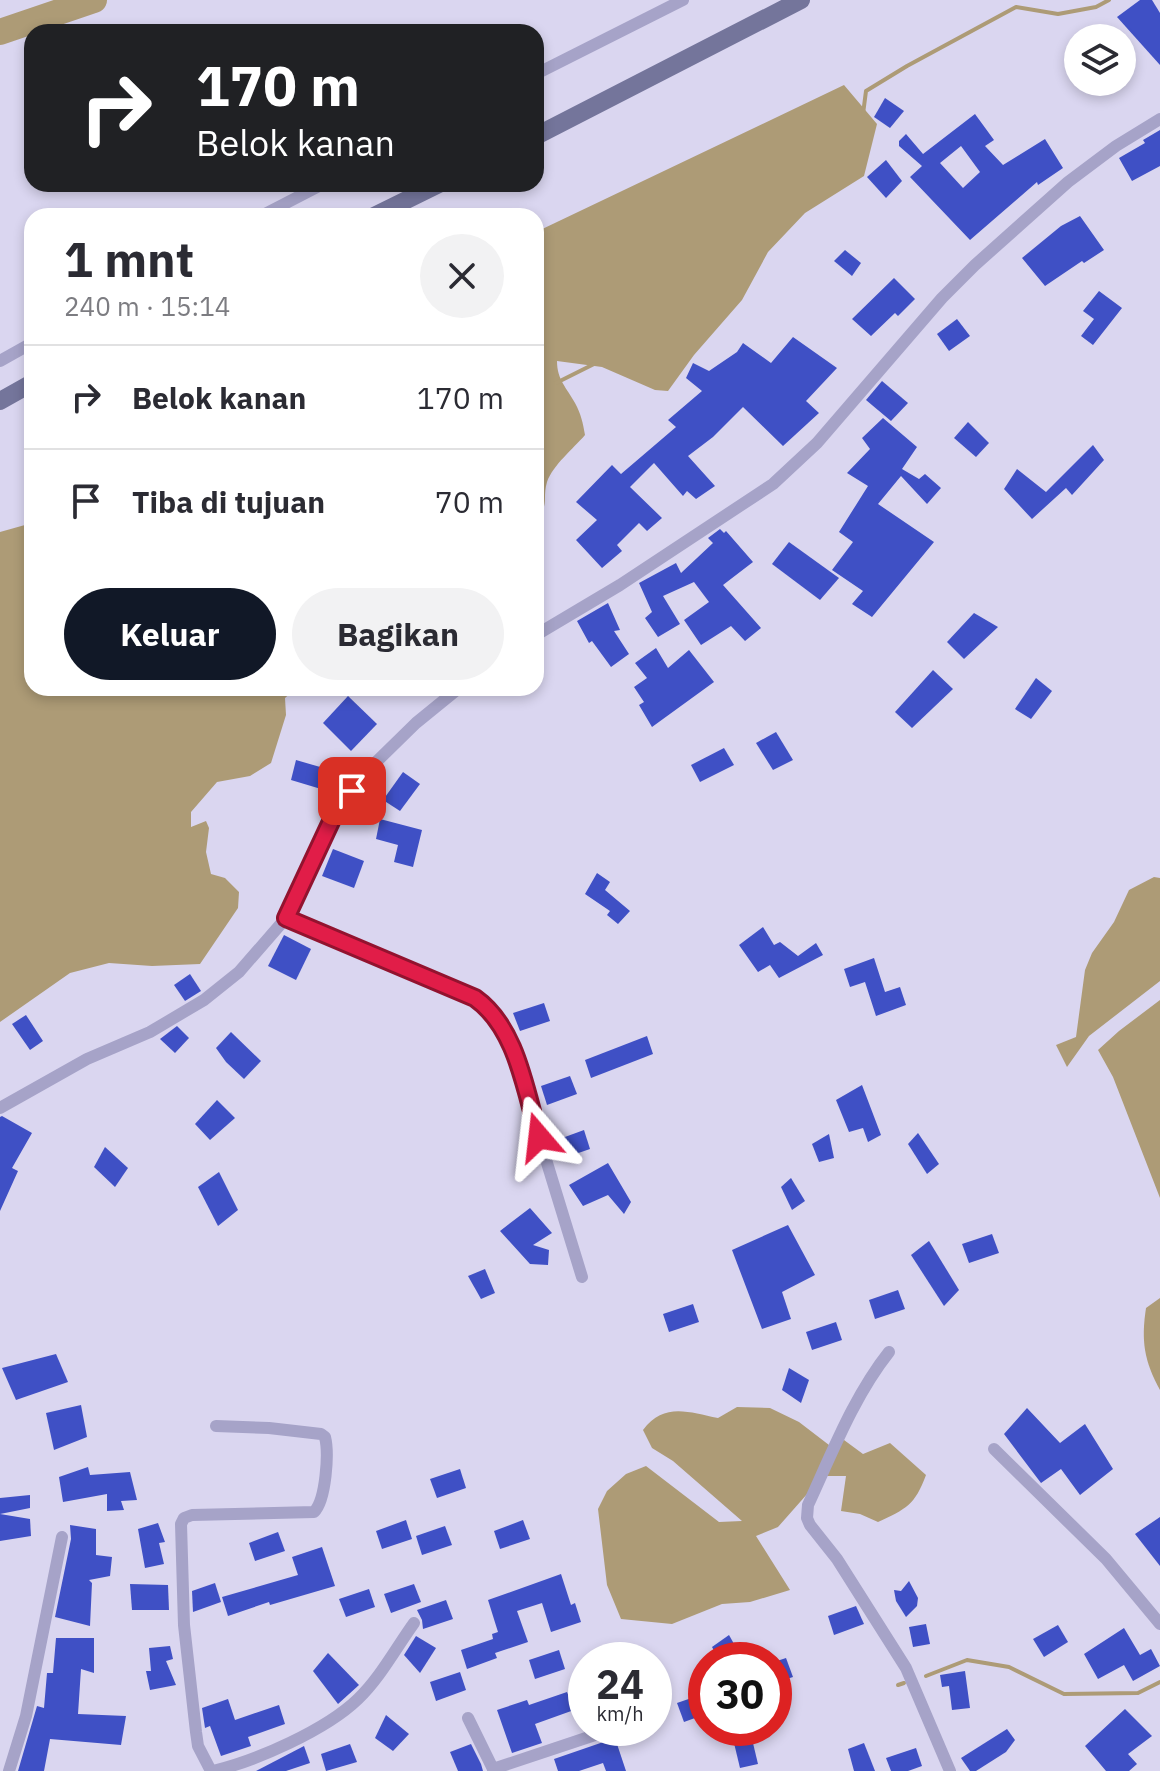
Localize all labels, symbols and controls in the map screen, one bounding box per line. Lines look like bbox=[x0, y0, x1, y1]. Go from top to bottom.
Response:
map controls bbox=[1064, 24, 1136, 96]
button: layers bbox=[1064, 24, 1136, 96]
text: 170 m bbox=[196, 49, 360, 121]
icon: right bbox=[64, 56, 168, 160]
text: Belok kanan bbox=[196, 119, 395, 166]
text: 1 mnt bbox=[64, 228, 194, 290]
button: close bbox=[420, 234, 504, 318]
text: 240 m · 15:14 bbox=[64, 289, 230, 323]
icon: right bbox=[64, 375, 108, 419]
text: Belok kanan bbox=[132, 378, 306, 417]
text: 170 m bbox=[417, 378, 504, 417]
icon: arrive bbox=[64, 479, 108, 523]
text: Tiba di tujuan bbox=[132, 482, 325, 521]
text: 70 m bbox=[435, 482, 504, 521]
button: Keluar bbox=[64, 588, 276, 680]
button: Bagikan bbox=[292, 588, 504, 680]
pin bbox=[318, 757, 386, 825]
icon: arrive bbox=[330, 769, 374, 813]
position arrow bbox=[497, 1095, 581, 1179]
speed limit sign: 30 bbox=[688, 1642, 792, 1746]
text: 24 bbox=[596, 1658, 644, 1710]
text: km/h bbox=[596, 1700, 644, 1727]

